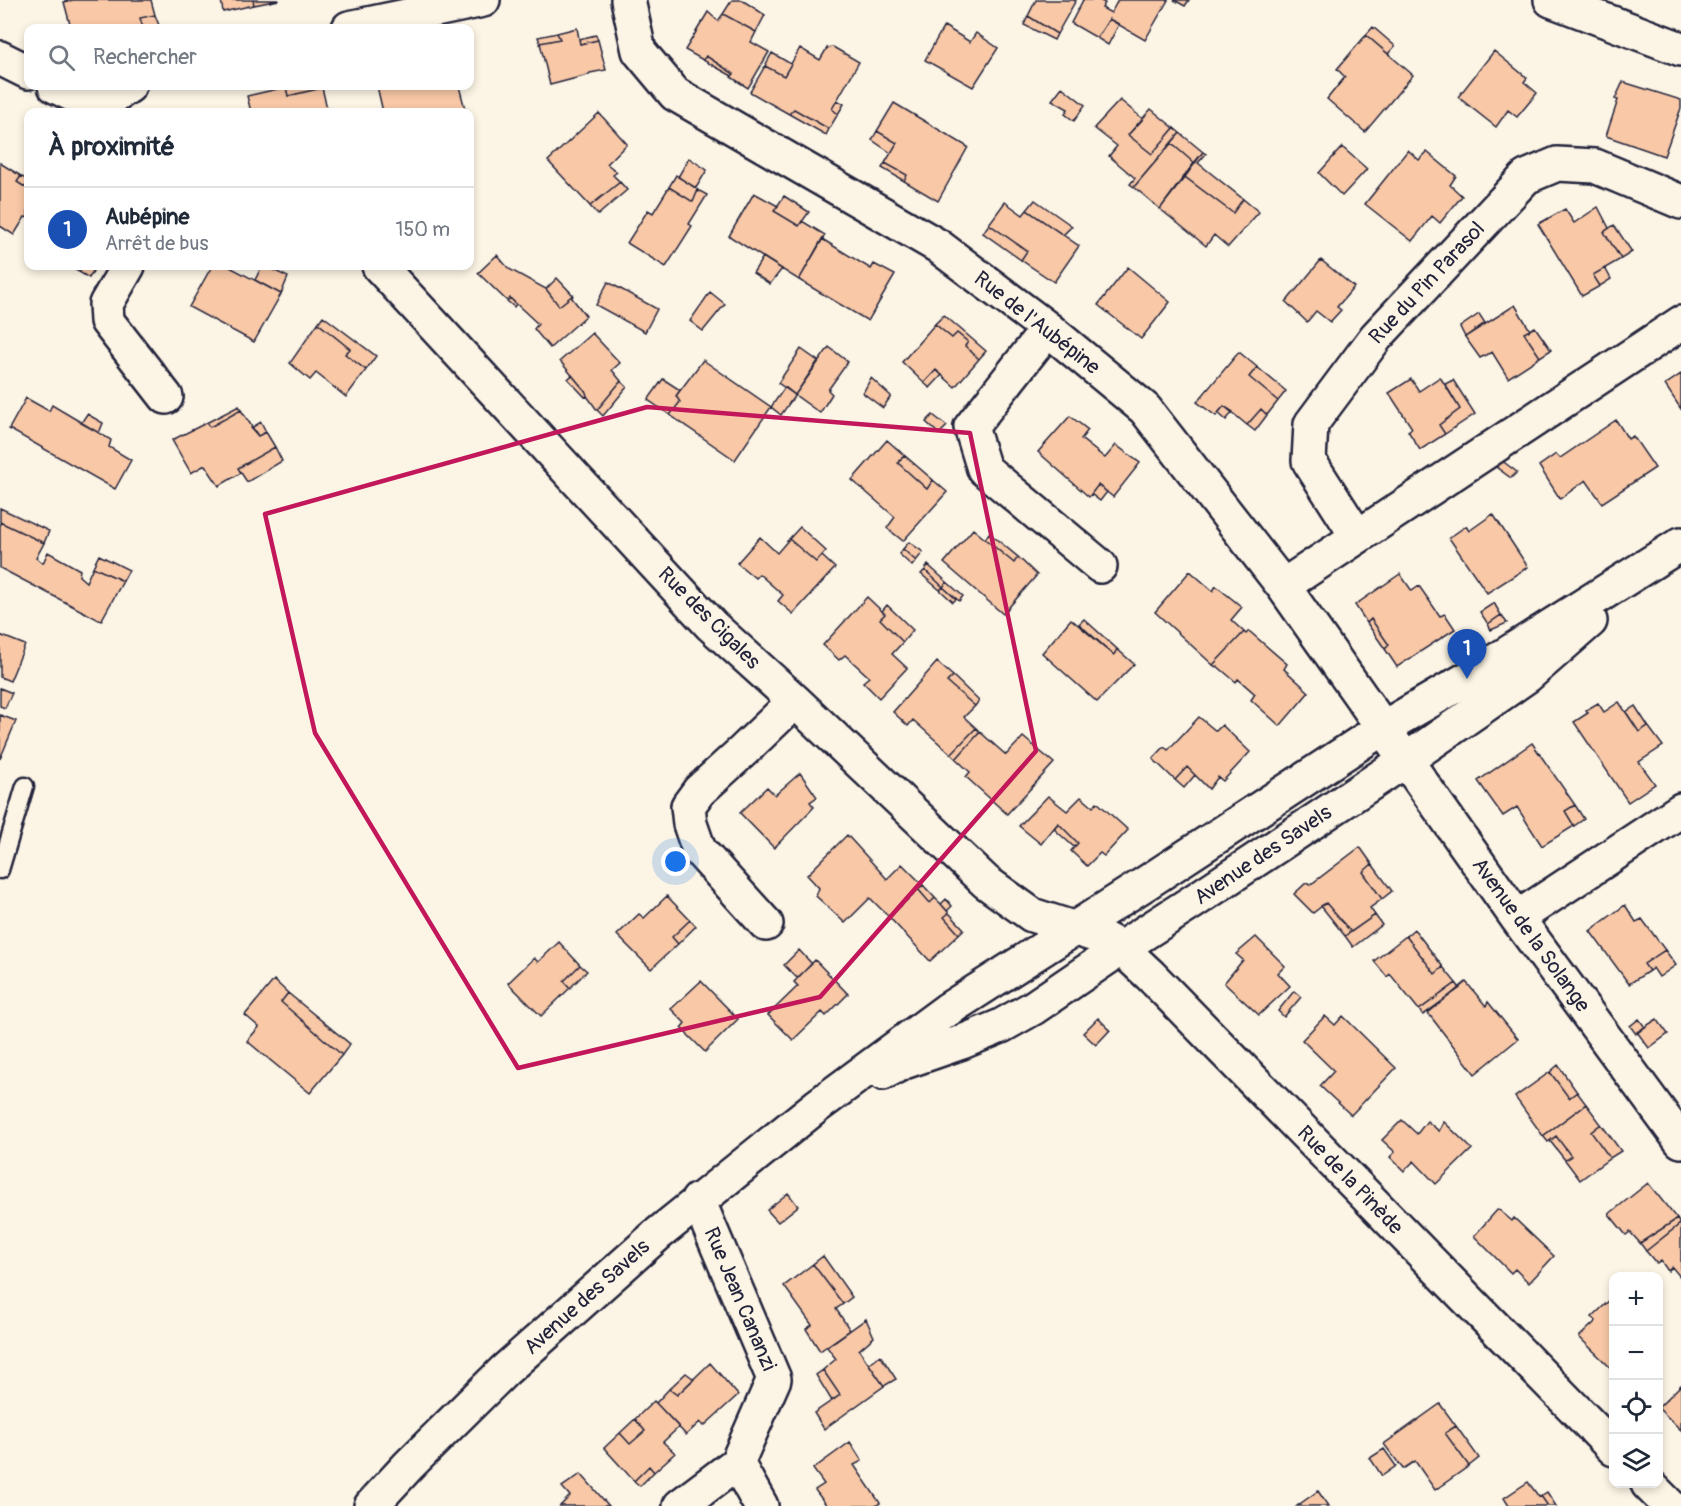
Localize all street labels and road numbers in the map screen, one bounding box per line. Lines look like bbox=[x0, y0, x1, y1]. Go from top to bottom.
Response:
street label: Rue du Pin Parasol bbox=[1363, 216, 1491, 350]
street label: Rue de l'Aubépine bbox=[969, 265, 1106, 381]
street label: Rue des Cigales bbox=[652, 561, 766, 675]
street label: Avenue des Savels bbox=[1189, 799, 1337, 911]
street label: Avenue de la Solange bbox=[1466, 853, 1596, 1018]
street label: Rue de la Pinède bbox=[1291, 1120, 1409, 1241]
street label: Rue Jean Cananzi bbox=[698, 1223, 782, 1375]
street label: Avenue des Savels bbox=[518, 1233, 656, 1361]

